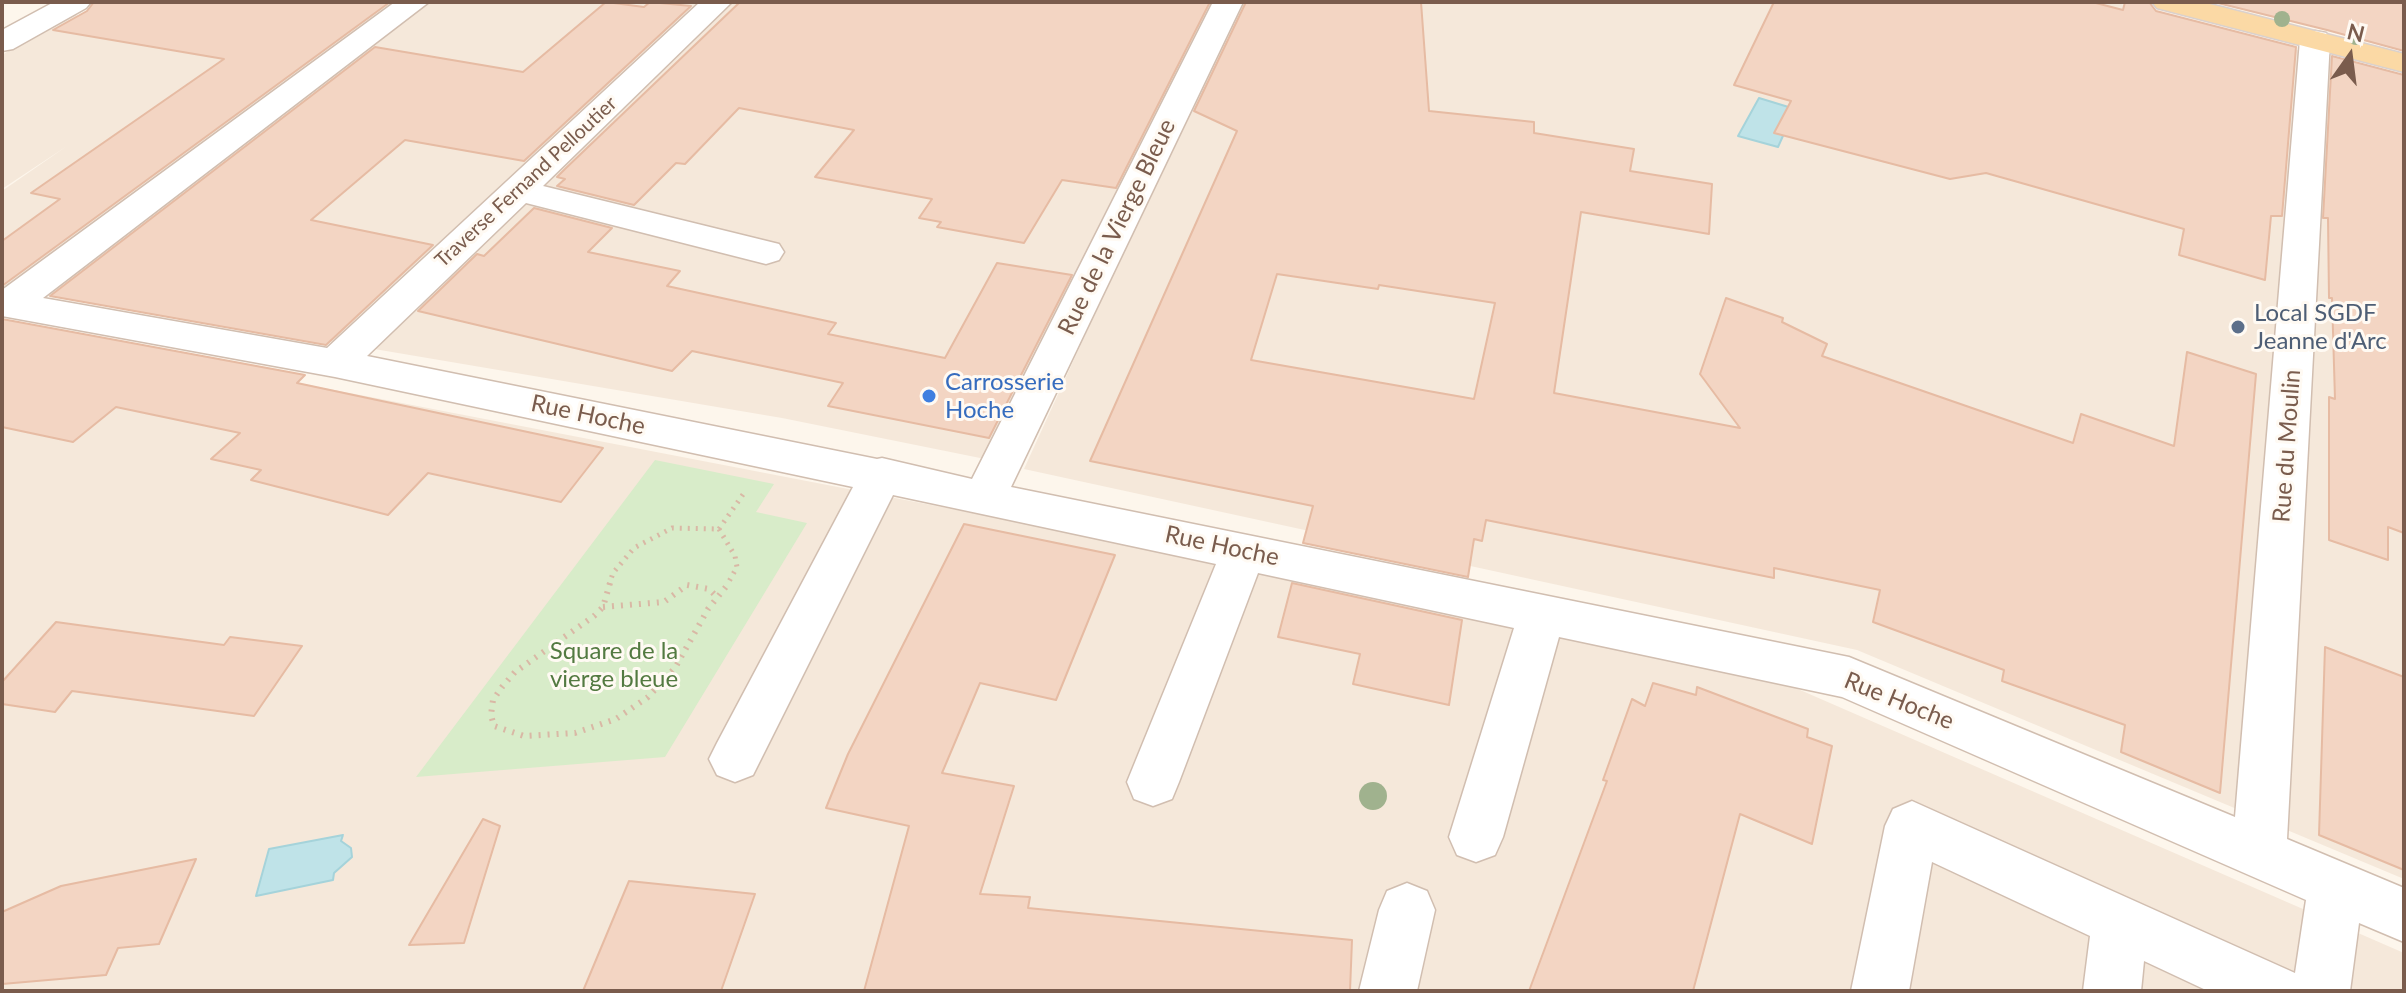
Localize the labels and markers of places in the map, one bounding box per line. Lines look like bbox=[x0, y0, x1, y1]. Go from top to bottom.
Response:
place label: Local SGDF Jeanne d'Arc bbox=[2254, 299, 2387, 355]
marker: Local SGDF Jeanne d'Arc bbox=[2229, 318, 2247, 336]
place label: Carrosserie Hoche bbox=[945, 368, 1064, 424]
marker: Carrosserie Hoche bbox=[920, 387, 938, 405]

